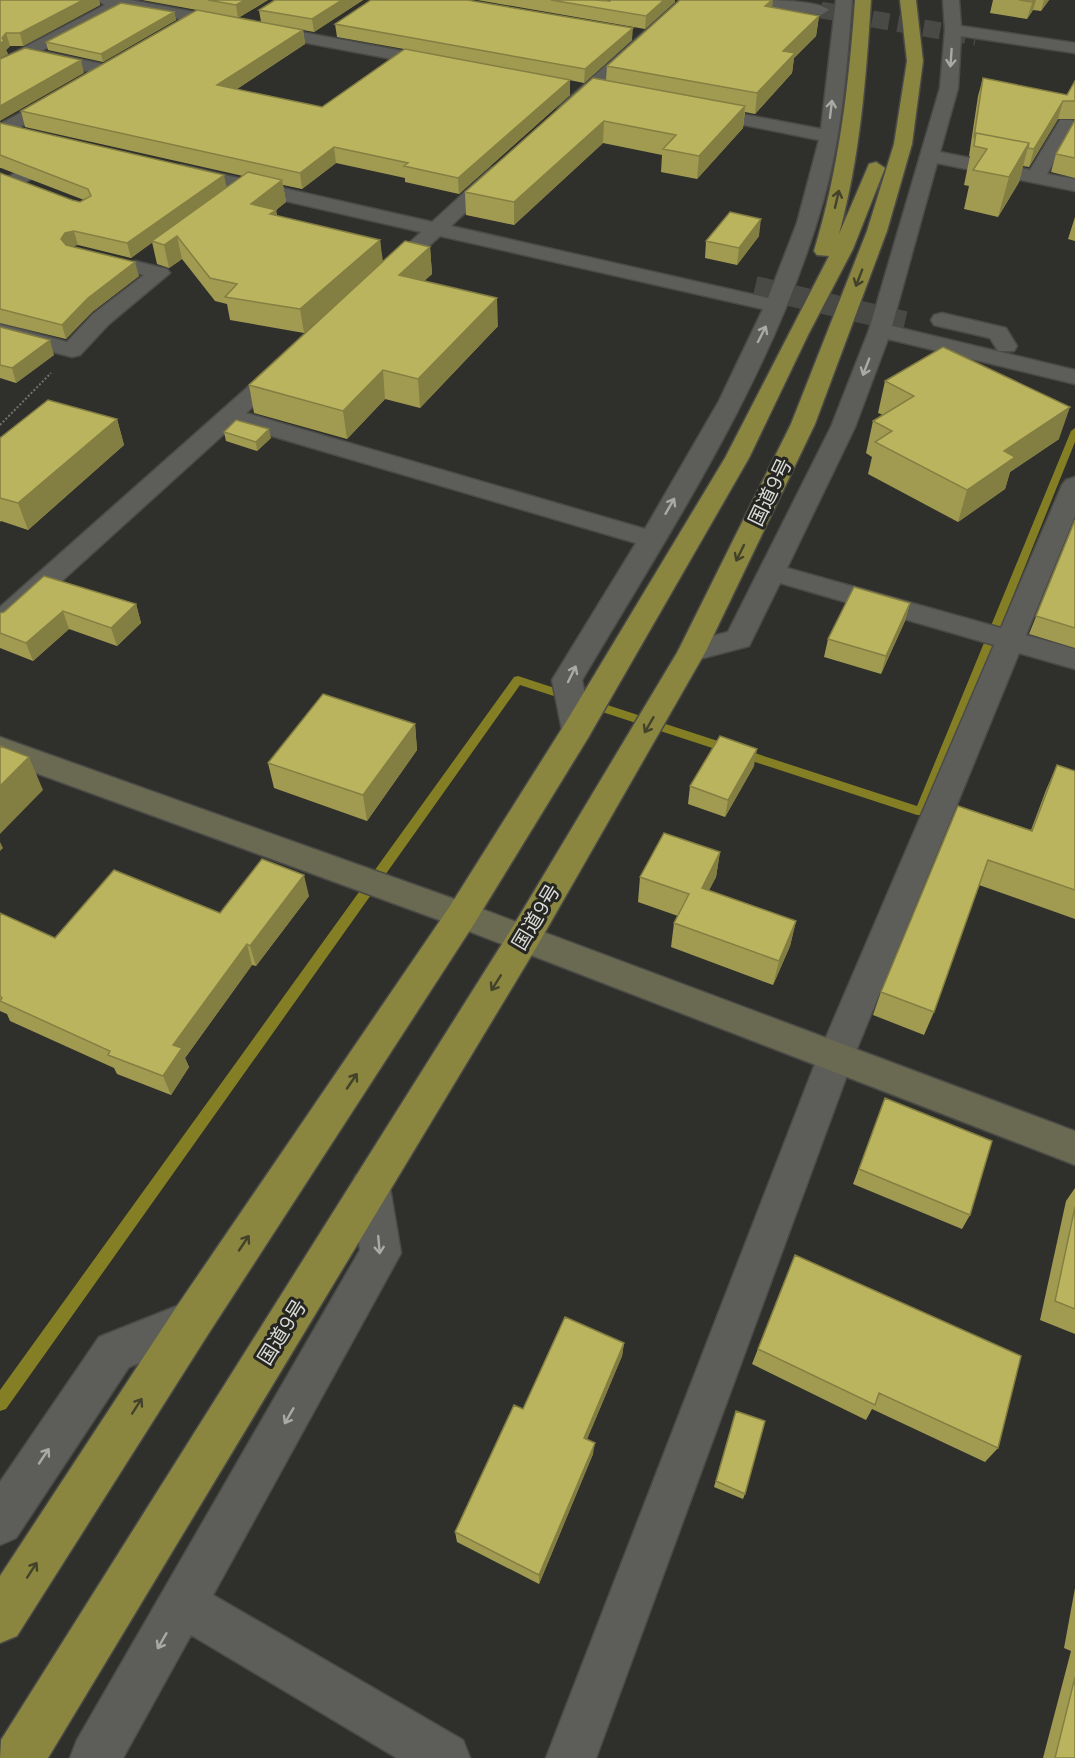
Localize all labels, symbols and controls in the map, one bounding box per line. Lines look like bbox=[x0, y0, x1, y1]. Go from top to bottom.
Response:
one-way arrow bbox=[946, 48, 957, 68]
one-way arrow bbox=[826, 99, 837, 119]
one-way arrow bbox=[832, 190, 843, 209]
one-way arrow bbox=[853, 268, 864, 286]
one-way arrow bbox=[757, 325, 768, 343]
one-way arrow bbox=[860, 357, 871, 376]
street label: 国道9号 bbox=[742, 453, 798, 530]
one-way arrow bbox=[665, 498, 677, 515]
one-way arrow bbox=[734, 543, 745, 561]
one-way arrow bbox=[567, 665, 578, 683]
one-way arrow bbox=[642, 716, 654, 733]
street label: 国道9号 bbox=[505, 879, 566, 955]
one-way arrow bbox=[490, 974, 502, 991]
one-way arrow bbox=[346, 1073, 358, 1089]
one-way arrow bbox=[238, 1235, 250, 1252]
one-way arrow bbox=[374, 1235, 385, 1255]
street label: 国道9号 bbox=[251, 1294, 312, 1370]
one-way arrow bbox=[132, 1398, 144, 1415]
one-way arrow bbox=[283, 1407, 295, 1424]
one-way arrow bbox=[38, 1448, 50, 1465]
one-way arrow bbox=[26, 1562, 38, 1579]
one-way arrow bbox=[156, 1631, 167, 1649]

